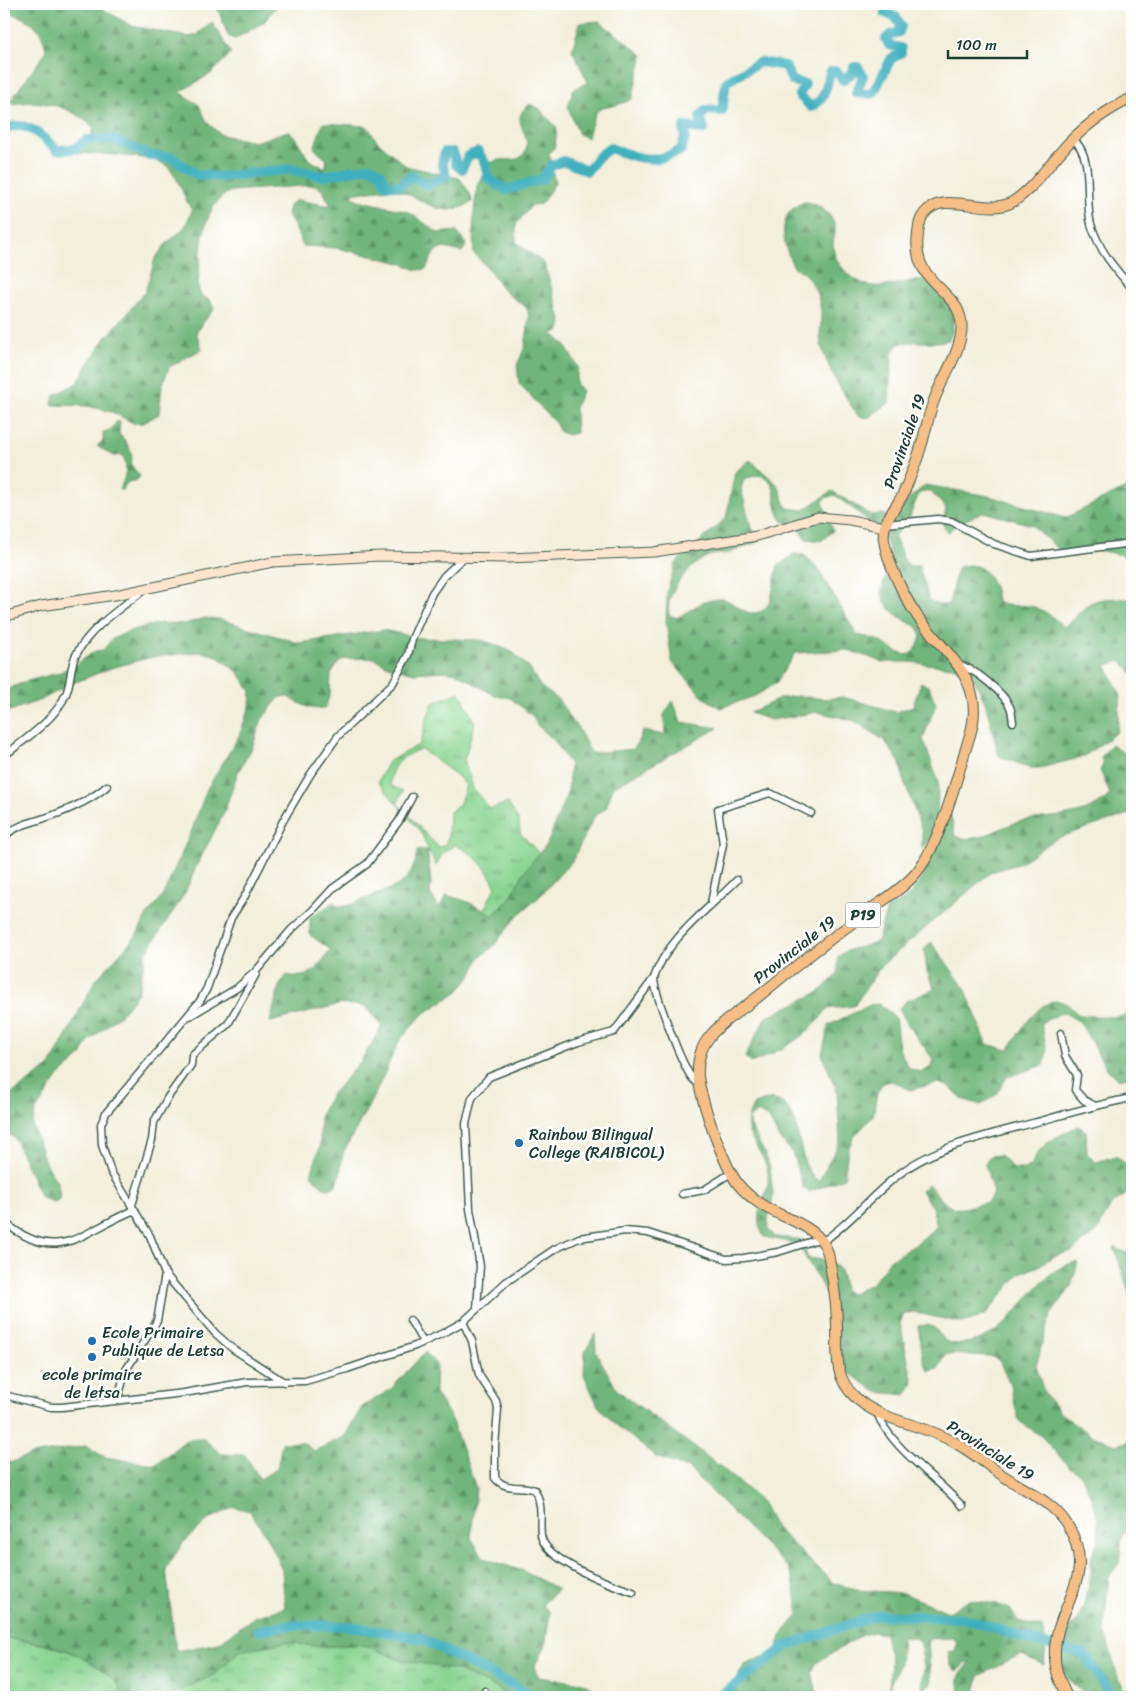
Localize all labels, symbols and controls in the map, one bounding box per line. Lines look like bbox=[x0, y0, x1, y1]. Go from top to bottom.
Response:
scale bar bbox=[948, 28, 1027, 60]
text: 100 m bbox=[956, 32, 997, 58]
street label: Provinciale 19 bbox=[875, 389, 934, 493]
road number: P19 bbox=[846, 902, 880, 928]
street label: Provinciale 19 bbox=[746, 907, 842, 991]
place label: Rainbow Bilingual College (RAIBICOL) bbox=[529, 1120, 665, 1167]
marker: Rainbow Bilingual College (RAIBICOL) bbox=[513, 1137, 525, 1149]
place label: Ecole Primaire Publique de Letsa bbox=[102, 1318, 224, 1365]
marker: Ecole Primaire Publique de Letsa bbox=[86, 1335, 98, 1347]
marker: ecole primaire de letsa bbox=[86, 1351, 98, 1363]
place label: ecole primaire de letsa bbox=[42, 1360, 142, 1407]
street label: Provinciale 19 bbox=[941, 1412, 1041, 1489]

